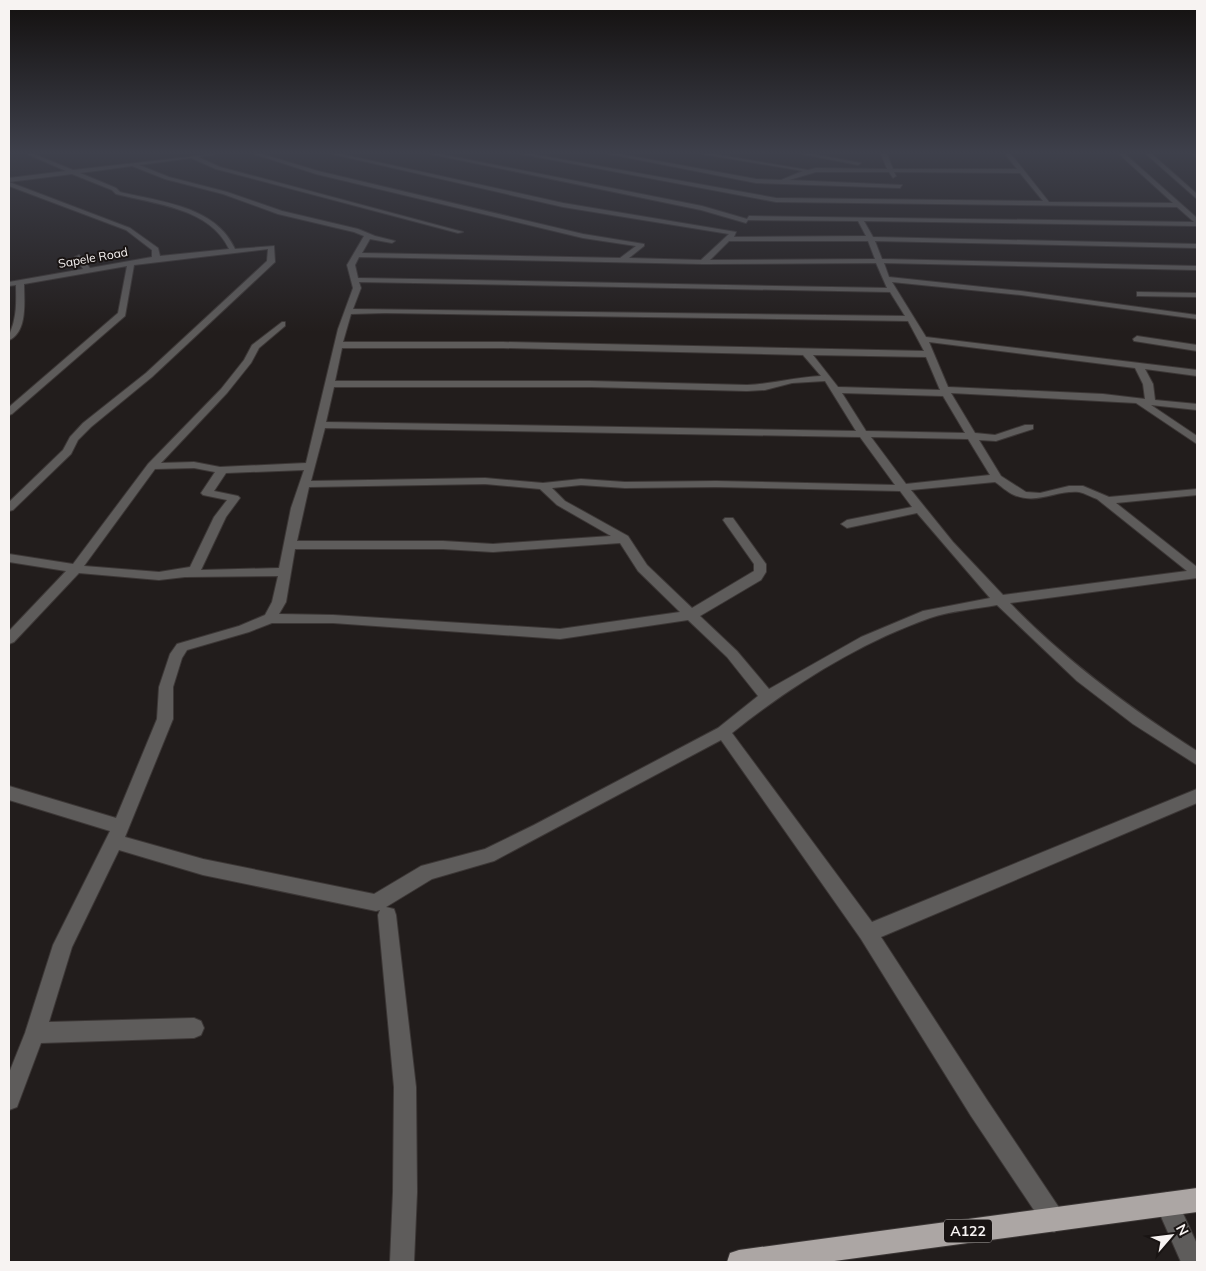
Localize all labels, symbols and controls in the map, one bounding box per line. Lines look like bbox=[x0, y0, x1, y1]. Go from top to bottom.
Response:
street label: Sapele Road bbox=[57, 244, 129, 271]
north arrow bbox=[1146, 1211, 1196, 1261]
road number: A122 bbox=[944, 1220, 992, 1242]
text: N bbox=[1172, 1221, 1193, 1239]

